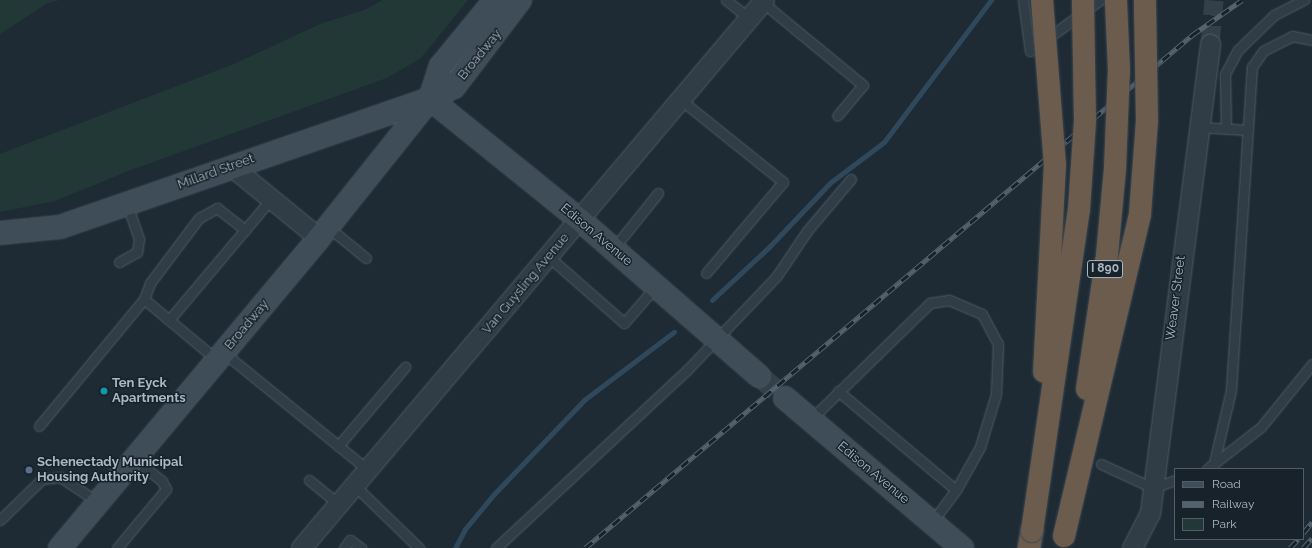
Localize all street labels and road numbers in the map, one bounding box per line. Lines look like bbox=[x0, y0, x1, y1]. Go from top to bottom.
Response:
street label: Broadway bbox=[455, 27, 505, 83]
street label: Millard Street bbox=[176, 151, 256, 193]
street label: Edison Avenue bbox=[557, 200, 635, 270]
street label: Van Guysling Avenue bbox=[479, 230, 573, 338]
street label: Weaver Street bbox=[1163, 255, 1189, 341]
road number: I 890 bbox=[1087, 259, 1123, 279]
street label: Broadway bbox=[222, 297, 272, 353]
street label: Edison Avenue bbox=[834, 438, 912, 508]

